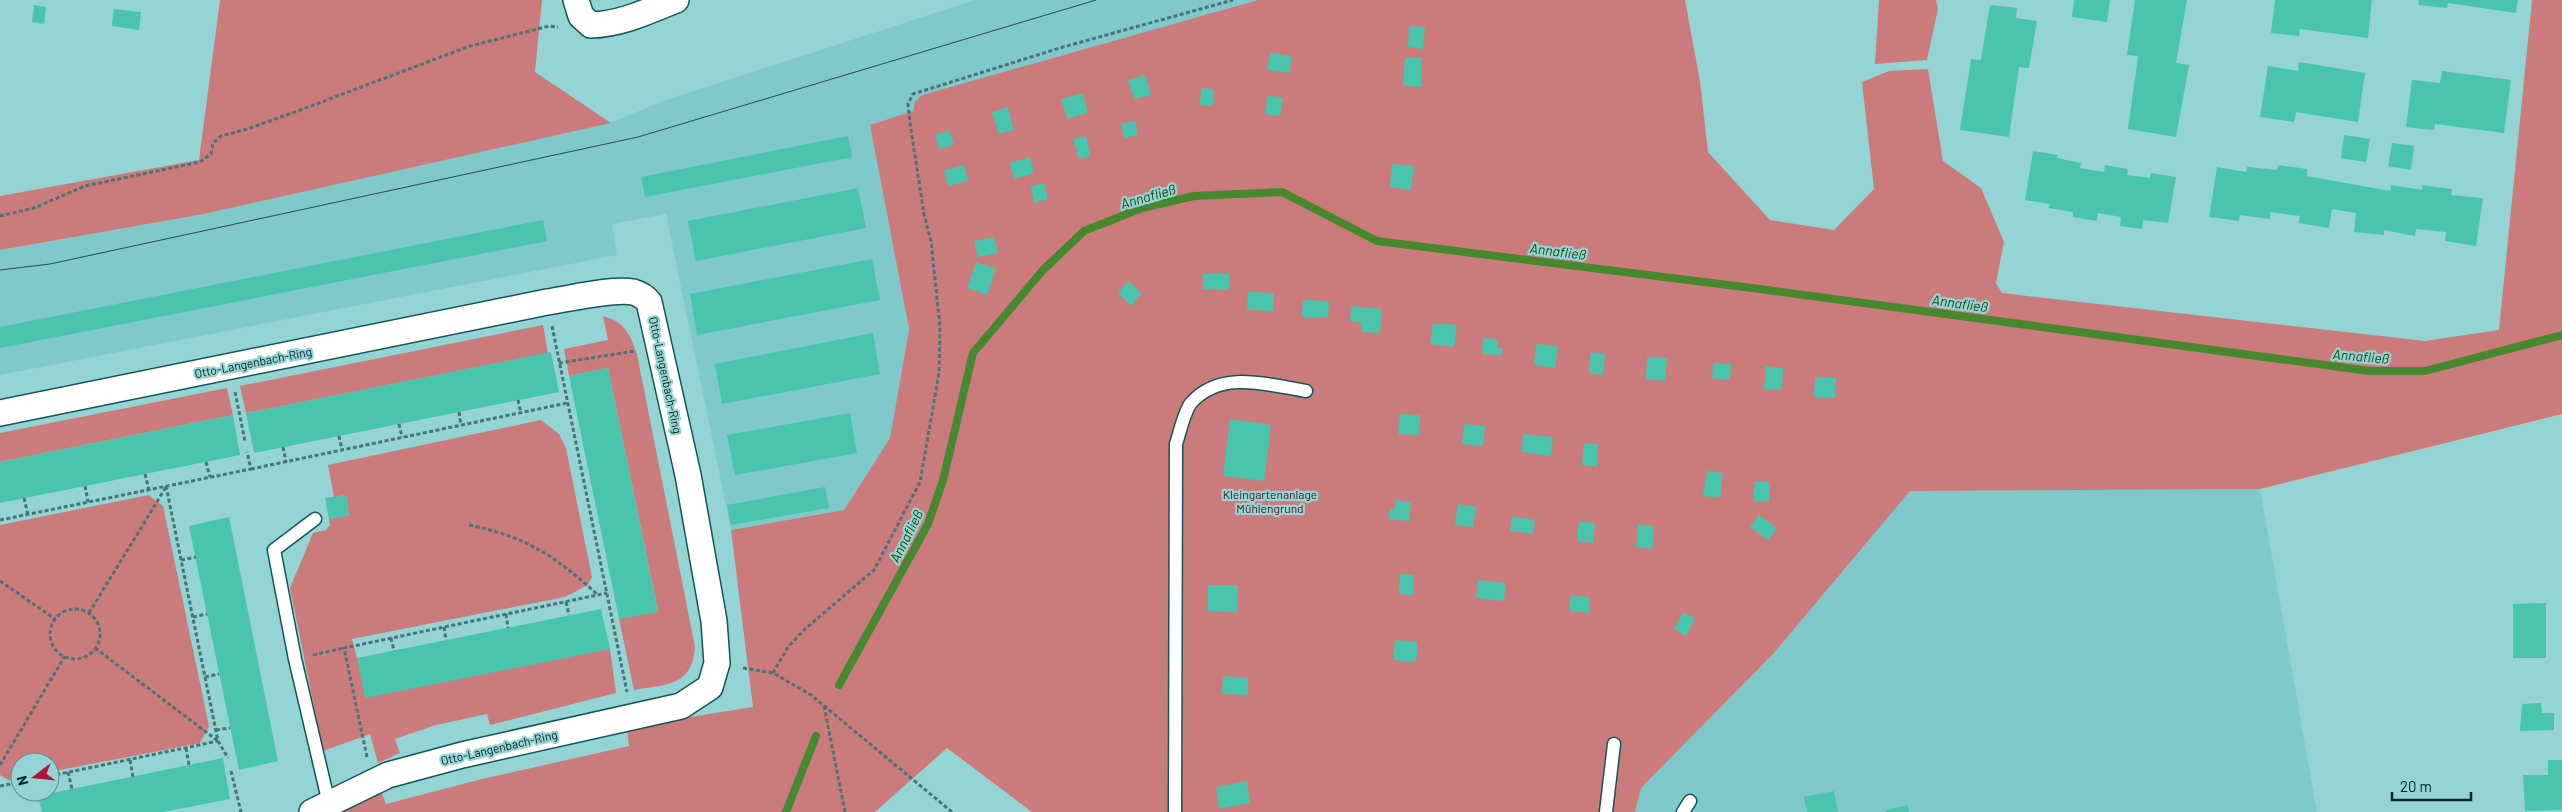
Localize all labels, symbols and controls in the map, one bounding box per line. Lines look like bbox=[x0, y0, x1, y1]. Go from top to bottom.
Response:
water label: Annafließ bbox=[1118, 180, 1178, 212]
water label: Annafließ bbox=[1529, 239, 1588, 263]
water label: Annafließ bbox=[1931, 291, 1990, 315]
street label: Otto-Langenbach-Ring bbox=[647, 315, 685, 435]
street label: Otto-Langenbach-Ring bbox=[193, 344, 313, 380]
water label: Annafließ bbox=[2332, 345, 2390, 367]
park label: Kleingartenanlage Mühlengrund bbox=[1223, 487, 1317, 515]
water label: Annafließ bbox=[886, 507, 927, 565]
street label: Otto-Langenbach-Ring bbox=[439, 727, 559, 767]
north arrow bbox=[10, 752, 60, 802]
scale bar bbox=[2392, 770, 2471, 802]
text: N bbox=[13, 774, 31, 788]
text: 20 m bbox=[2400, 777, 2432, 795]

